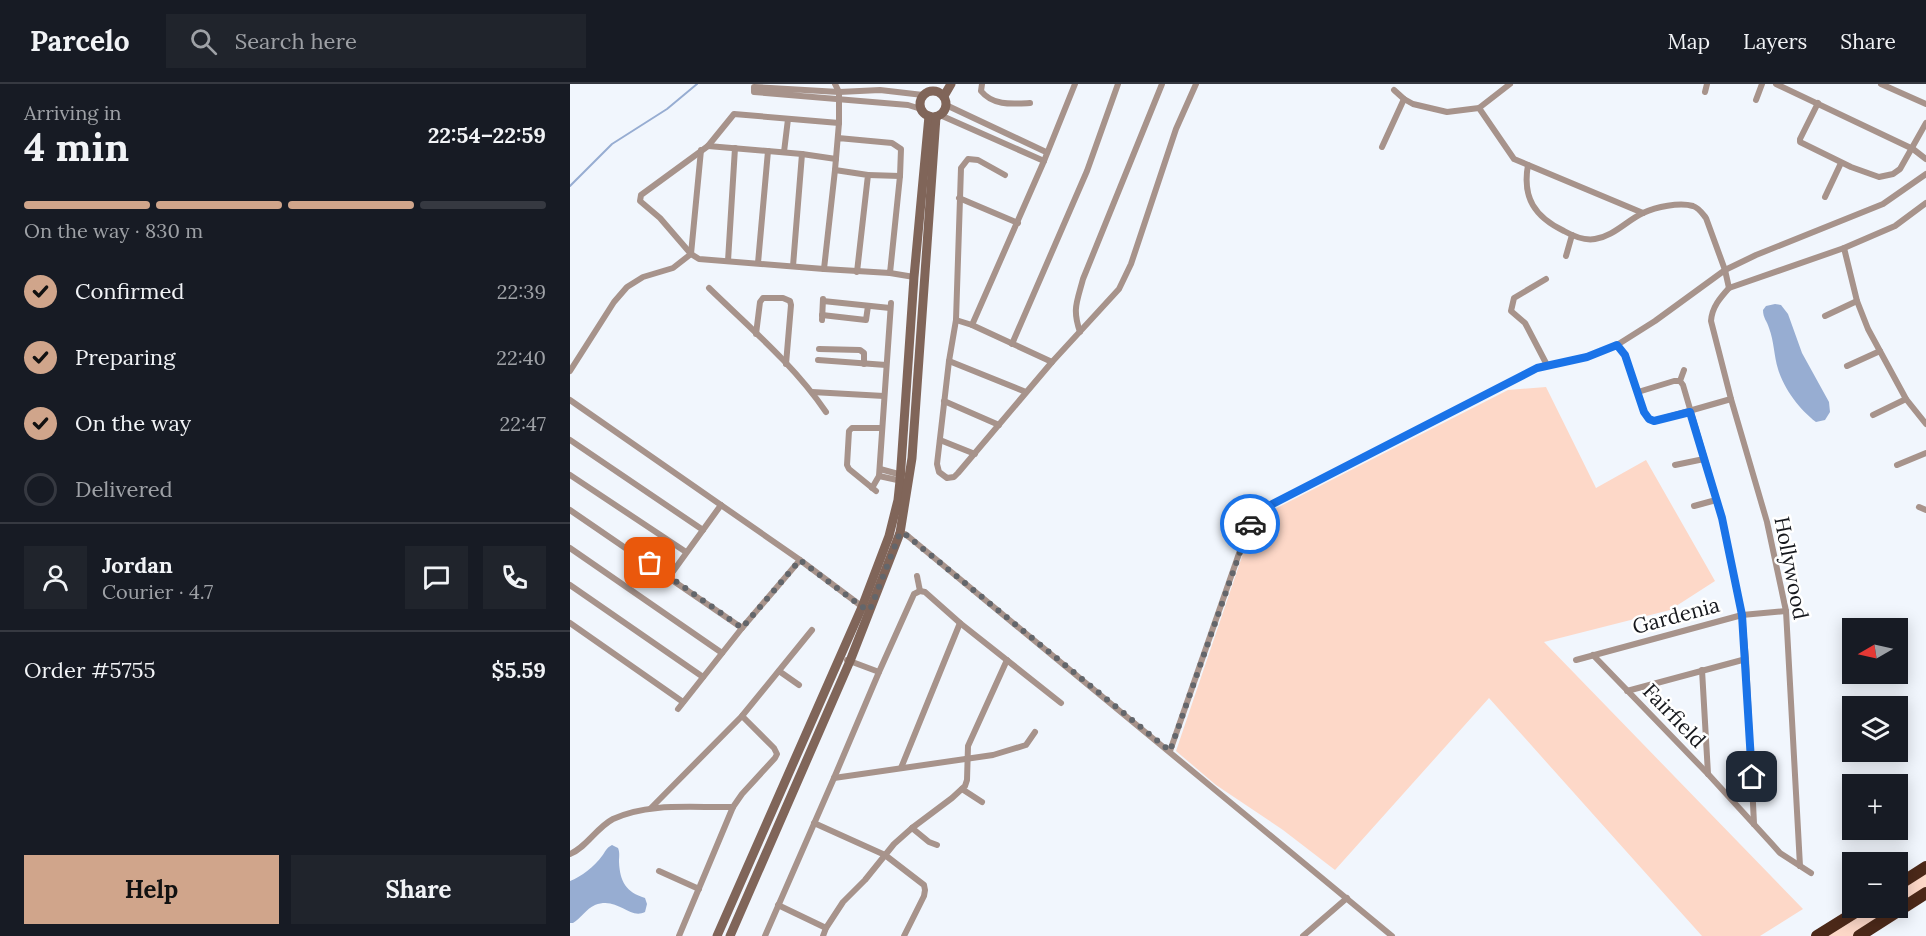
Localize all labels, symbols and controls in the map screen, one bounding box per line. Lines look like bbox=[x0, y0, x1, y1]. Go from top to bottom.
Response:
search box bbox=[166, 14, 586, 68]
text: Parcelo bbox=[30, 23, 130, 59]
icon: search bbox=[187, 25, 220, 58]
text: Search here bbox=[235, 27, 357, 55]
text: Map bbox=[1667, 28, 1710, 55]
text: Layers bbox=[1743, 28, 1807, 55]
text: Share bbox=[1840, 28, 1896, 55]
text: Arriving in bbox=[24, 100, 121, 125]
text: 22:54–22:59 bbox=[428, 121, 546, 149]
text: 4 min bbox=[24, 122, 129, 172]
text: On the way · 830 m bbox=[24, 218, 203, 243]
icon: check bbox=[24, 275, 57, 308]
text: Confirmed bbox=[75, 277, 184, 305]
text: 22:39 bbox=[497, 279, 546, 304]
icon: check bbox=[24, 341, 57, 374]
text: Preparing bbox=[75, 343, 175, 371]
text: 22:40 bbox=[496, 345, 546, 370]
icon: check bbox=[24, 407, 57, 440]
text: On the way bbox=[75, 409, 191, 437]
text: 22:47 bbox=[499, 411, 546, 436]
text: Delivered bbox=[75, 475, 173, 503]
courier bbox=[1220, 494, 1280, 554]
icon: car bbox=[1234, 508, 1267, 541]
street label: Hollywood bbox=[1768, 514, 1815, 622]
pin bbox=[624, 537, 675, 588]
button: person bbox=[24, 546, 87, 609]
button: chat bbox=[405, 546, 468, 609]
button: phone bbox=[483, 546, 546, 609]
icon: bag bbox=[633, 546, 666, 579]
text: Jordan bbox=[102, 551, 173, 579]
text: Courier · 4.7 bbox=[102, 579, 213, 604]
street label: Gardenia bbox=[1629, 591, 1723, 640]
north arrow bbox=[1842, 618, 1908, 684]
map controls bbox=[1842, 618, 1908, 918]
text: Order #5755 bbox=[24, 656, 156, 684]
text: $5.59 bbox=[492, 656, 546, 684]
street label: Fairfield bbox=[1637, 678, 1712, 754]
button: layers bbox=[1842, 696, 1908, 762]
pin bbox=[1726, 751, 1777, 802]
icon: home bbox=[1735, 760, 1768, 793]
button: + bbox=[1842, 774, 1908, 840]
button: − bbox=[1842, 852, 1908, 918]
button: Help bbox=[24, 855, 279, 924]
button: Share bbox=[291, 855, 546, 924]

